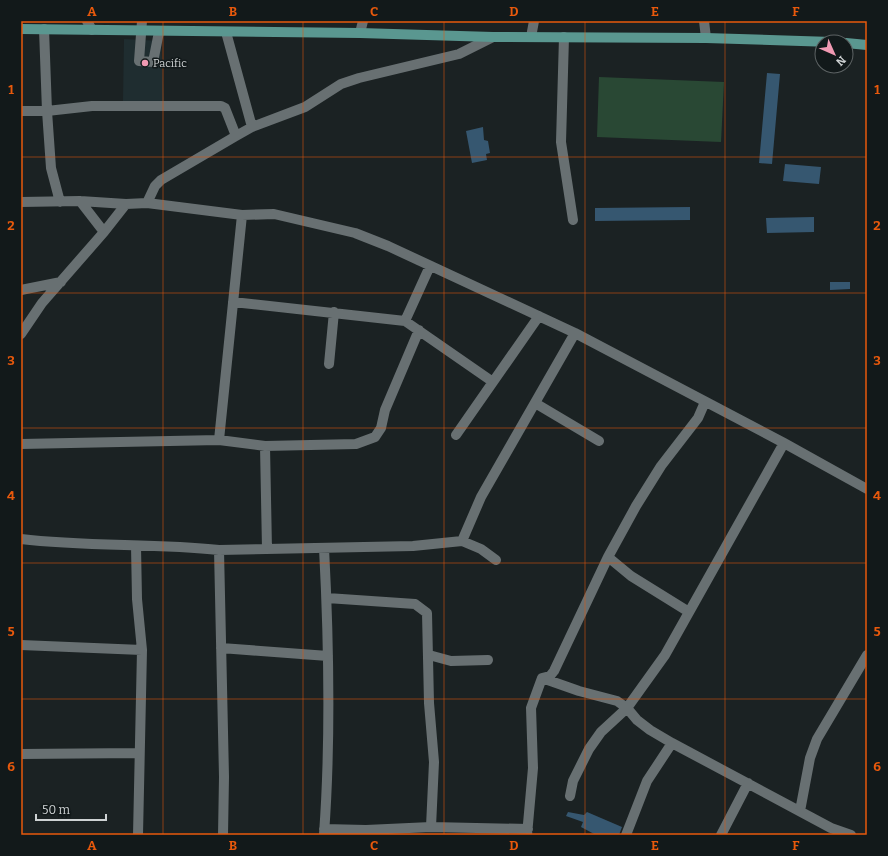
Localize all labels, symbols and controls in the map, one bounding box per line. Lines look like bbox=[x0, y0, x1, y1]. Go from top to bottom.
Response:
text: A bbox=[87, 4, 97, 19]
text: B bbox=[229, 4, 237, 19]
text: C bbox=[370, 4, 378, 19]
text: D bbox=[509, 4, 519, 19]
text: E bbox=[651, 4, 659, 19]
text: F bbox=[792, 4, 800, 19]
north arrow bbox=[814, 34, 854, 74]
text: N bbox=[833, 53, 848, 69]
place label: Pacific bbox=[153, 57, 187, 70]
marker: Pacific bbox=[140, 58, 150, 68]
text: 1 bbox=[8, 82, 14, 97]
text: 1 bbox=[874, 82, 880, 97]
text: 2 bbox=[7, 218, 15, 233]
text: 2 bbox=[873, 218, 881, 233]
text: 3 bbox=[7, 353, 15, 368]
text: 3 bbox=[873, 353, 881, 368]
text: 4 bbox=[7, 488, 15, 503]
text: 4 bbox=[873, 488, 881, 503]
text: 5 bbox=[7, 624, 15, 639]
text: 5 bbox=[873, 624, 881, 639]
text: 6 bbox=[7, 759, 15, 774]
text: 6 bbox=[873, 759, 881, 774]
scale bar bbox=[36, 796, 106, 822]
text: 50 m bbox=[42, 803, 71, 817]
text: A bbox=[87, 838, 97, 853]
text: B bbox=[229, 838, 237, 853]
text: C bbox=[370, 838, 378, 853]
text: D bbox=[509, 838, 519, 853]
text: E bbox=[651, 838, 659, 853]
text: F bbox=[792, 838, 800, 853]

